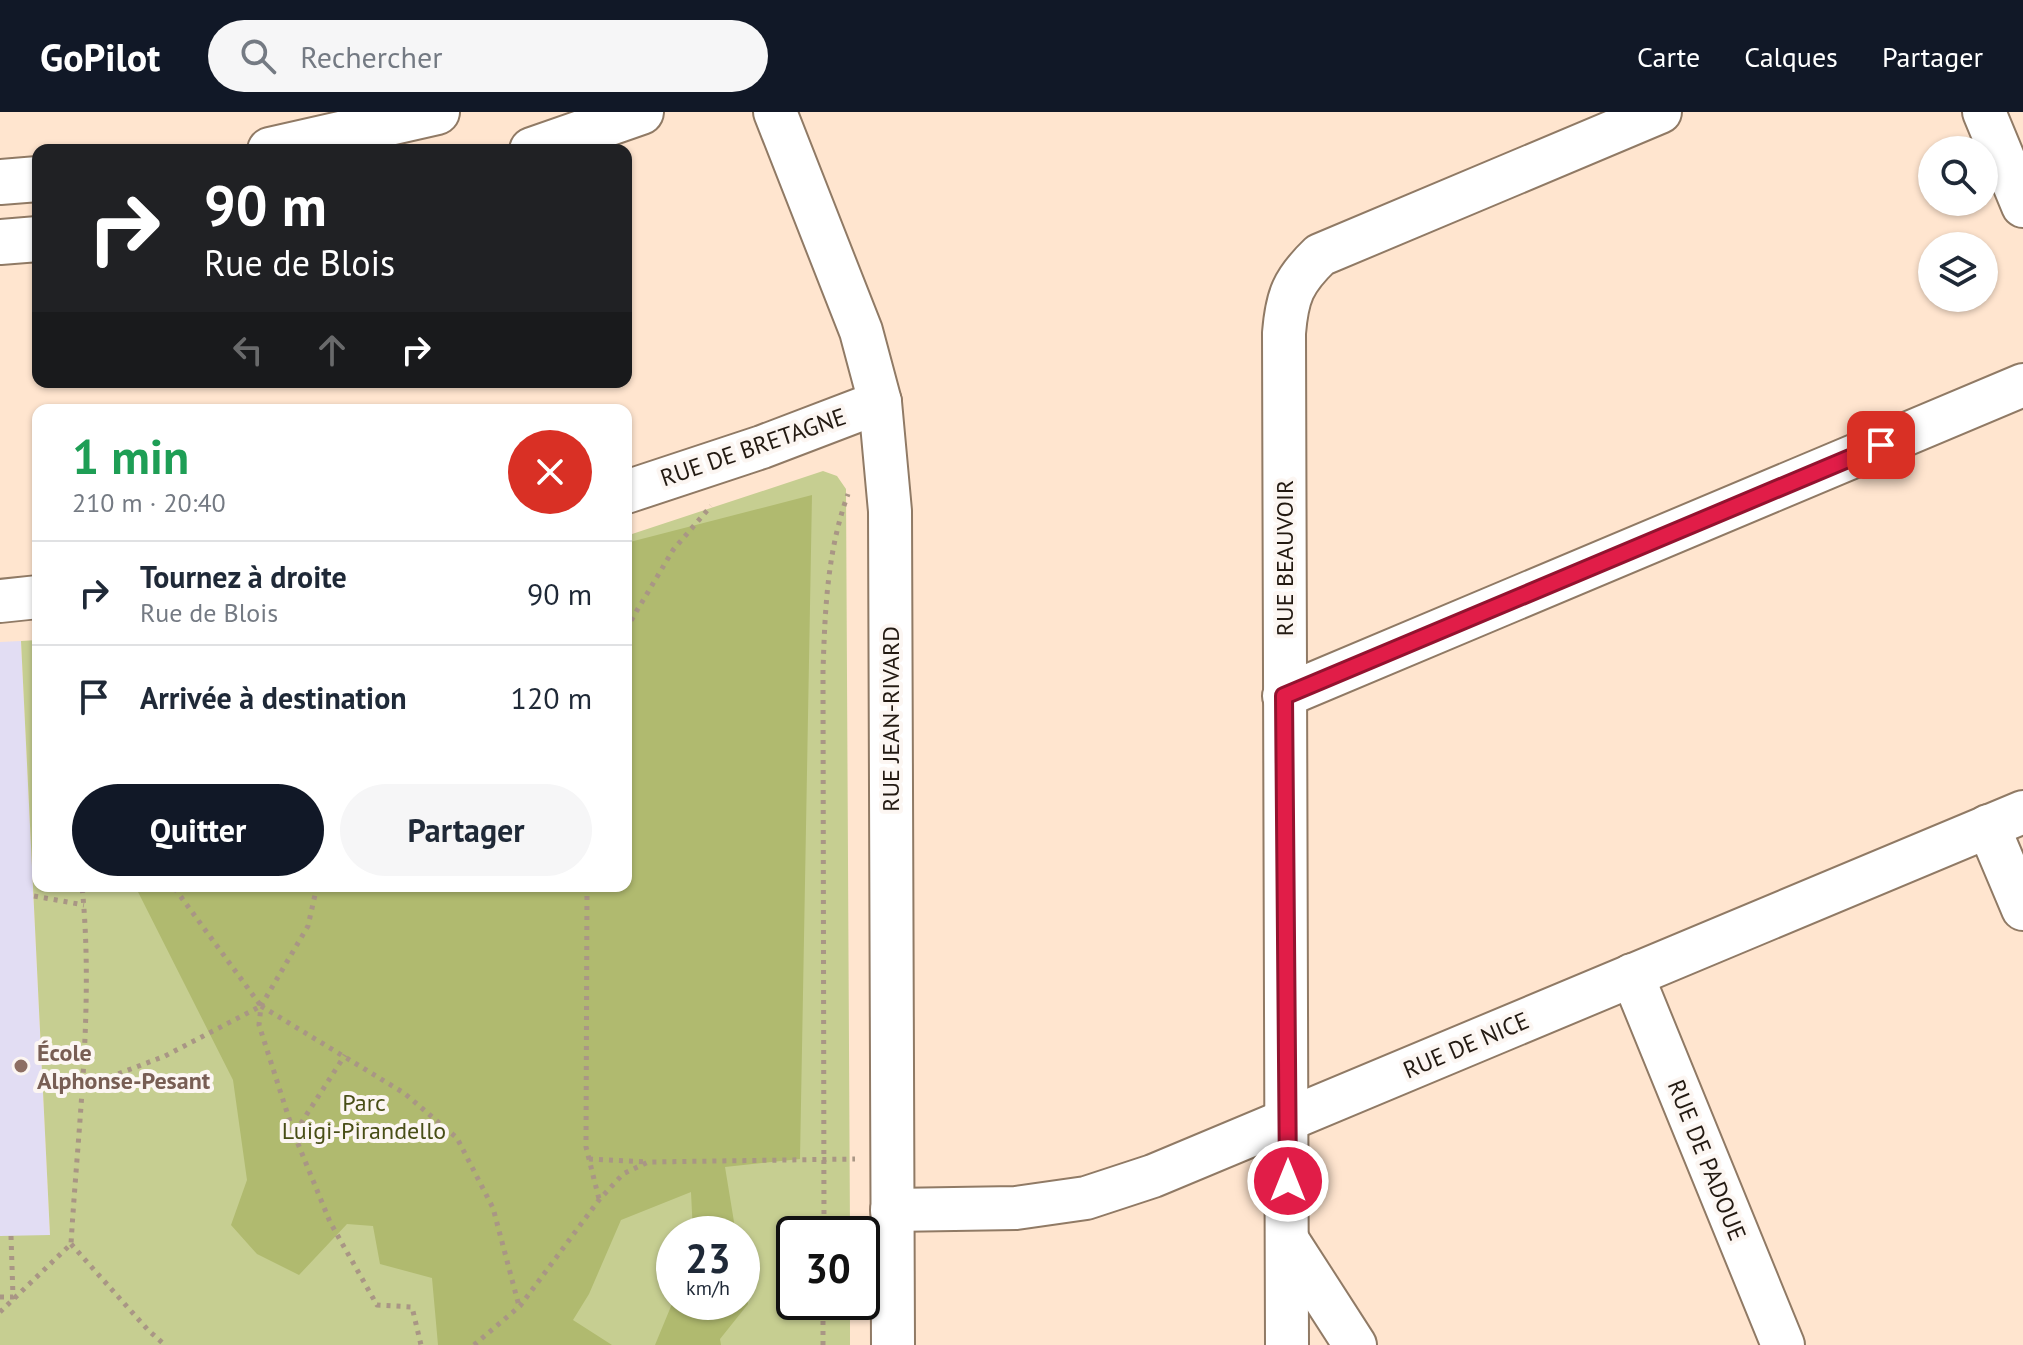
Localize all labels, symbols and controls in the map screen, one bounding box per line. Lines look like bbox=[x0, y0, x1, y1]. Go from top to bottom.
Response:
search box bbox=[208, 20, 768, 92]
text: GoPilot bbox=[40, 32, 160, 81]
icon: search bbox=[236, 34, 280, 78]
text: Rechercher bbox=[300, 37, 442, 76]
text: Carte bbox=[1637, 38, 1700, 75]
text: Calques bbox=[1744, 38, 1838, 75]
text: Partager bbox=[1882, 38, 1983, 75]
map controls bbox=[1918, 136, 1998, 312]
button: search bbox=[1918, 136, 1998, 216]
text: 90 m bbox=[204, 169, 327, 241]
icon: right bbox=[72, 176, 176, 280]
button: layers bbox=[1918, 232, 1998, 312]
text: Rue de Blois bbox=[204, 239, 395, 286]
icon: left bbox=[226, 328, 270, 372]
icon: ahead bbox=[310, 328, 354, 372]
icon: right bbox=[394, 328, 438, 372]
street label: RUE DE BRETAGNE bbox=[656, 401, 850, 493]
pin bbox=[1847, 411, 1915, 479]
icon: arrive bbox=[1859, 423, 1903, 467]
text: 1 min bbox=[72, 425, 189, 487]
button: close bbox=[508, 430, 592, 514]
street label: RUE BEAUVOIR bbox=[1269, 480, 1300, 636]
text: 210 m · 20:40 bbox=[72, 486, 226, 519]
text: Tournez à droite bbox=[140, 557, 347, 596]
icon: right bbox=[72, 571, 116, 615]
text: 90 m bbox=[527, 574, 592, 613]
text: Rue de Blois bbox=[140, 596, 278, 629]
street label: RUE JEAN-RIVARD bbox=[875, 626, 906, 812]
icon: arrive bbox=[72, 675, 116, 719]
text: Arrivée à destination bbox=[140, 678, 407, 717]
text: 120 m bbox=[511, 678, 592, 717]
button: Quitter bbox=[72, 784, 324, 876]
button: Partager bbox=[340, 784, 592, 876]
street label: RUE DE NICE bbox=[1398, 1005, 1534, 1085]
place label: École Alphonse-Pesant bbox=[37, 1037, 211, 1096]
marker: École Alphonse-Pesant bbox=[12, 1057, 30, 1075]
street label: RUE DE PADOUE bbox=[1661, 1075, 1753, 1245]
park label: Parc Luigi-Pirandello bbox=[282, 1087, 446, 1146]
position arrow bbox=[1246, 1139, 1330, 1223]
speed limit sign: 30 bbox=[776, 1216, 880, 1320]
text: 23 bbox=[685, 1232, 731, 1284]
text: km/h bbox=[686, 1275, 730, 1301]

